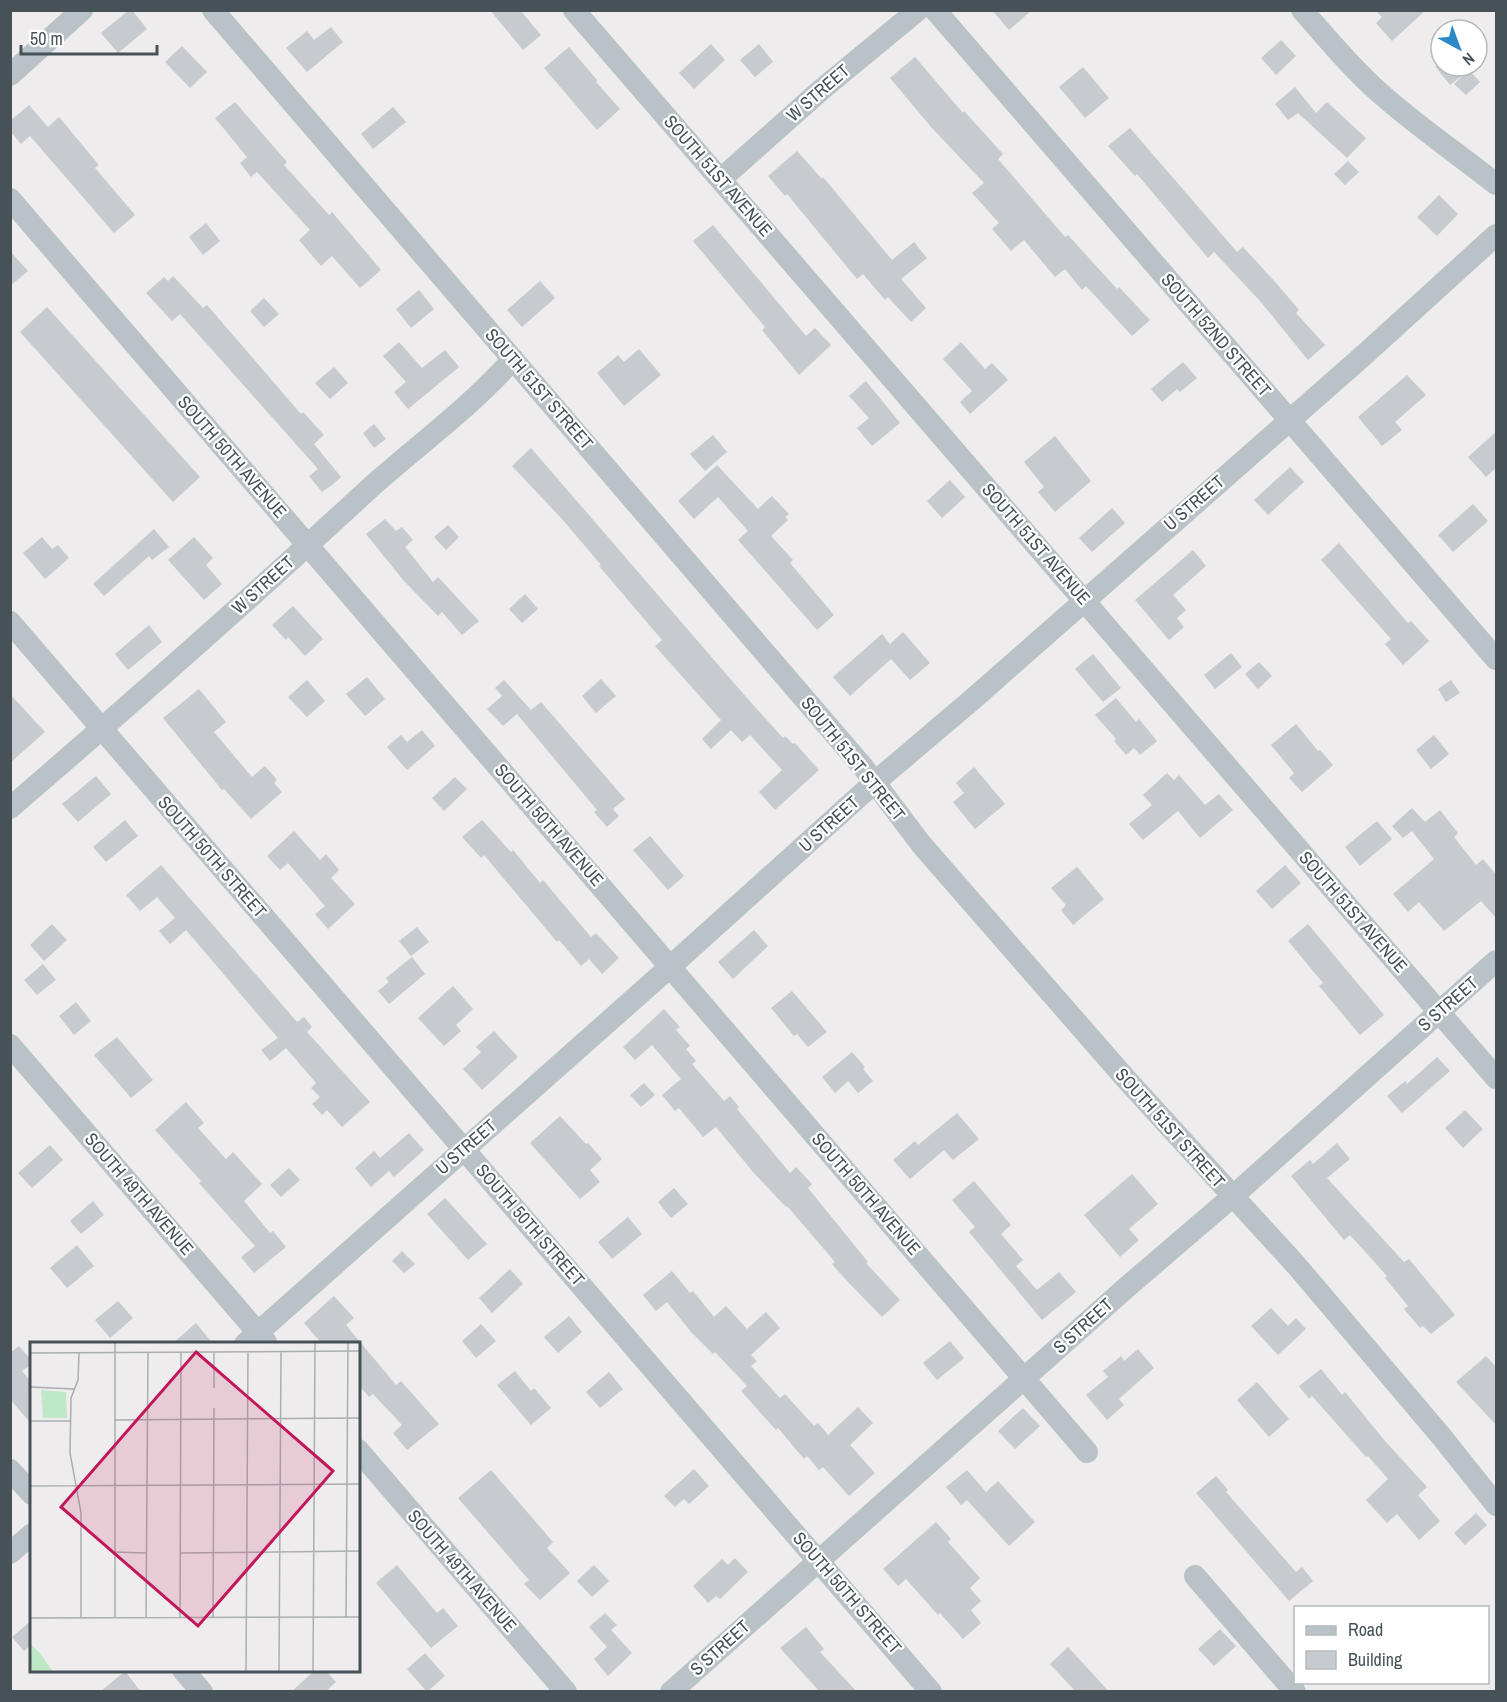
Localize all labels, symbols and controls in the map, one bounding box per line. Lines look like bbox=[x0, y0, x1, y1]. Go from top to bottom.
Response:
scale bar bbox=[21, 18, 158, 56]
north arrow bbox=[1429, 18, 1489, 78]
text: 50 m bbox=[30, 26, 63, 51]
text: N bbox=[1458, 48, 1480, 71]
street label: W STREET bbox=[781, 58, 855, 127]
street label: SOUTH 51ST AVENUE bbox=[659, 109, 778, 242]
street label: SOUTH 52ND STREET bbox=[1156, 268, 1277, 402]
street label: SOUTH 51ST STREET bbox=[480, 323, 599, 455]
street label: SOUTH 50TH AVENUE bbox=[172, 390, 293, 523]
street label: U STREET bbox=[1158, 469, 1229, 536]
street label: SOUTH 51ST AVENUE bbox=[977, 477, 1096, 610]
street label: W STREET bbox=[226, 550, 299, 619]
street label: SOUTH 51ST STREET bbox=[795, 691, 911, 826]
street label: SOUTH 50TH AVENUE bbox=[489, 758, 610, 891]
street label: SOUTH 50TH STREET bbox=[152, 790, 272, 923]
street label: U STREET bbox=[793, 790, 864, 857]
street label: SOUTH 51ST AVENUE bbox=[1294, 845, 1413, 978]
street label: S STREET bbox=[1412, 971, 1483, 1037]
street label: SOUTH 51ST STREET bbox=[1110, 1062, 1231, 1193]
street label: U STREET bbox=[430, 1113, 501, 1180]
street label: SOUTH 49TH AVENUE bbox=[79, 1127, 200, 1260]
street label: SOUTH 50TH AVENUE bbox=[806, 1127, 927, 1260]
street label: SOUTH 50TH STREET bbox=[470, 1158, 590, 1291]
street label: S STREET bbox=[1047, 1292, 1118, 1359]
inset map bbox=[30, 1342, 360, 1672]
street label: SOUTH 49TH AVENUE bbox=[402, 1504, 523, 1637]
street label: SOUTH 50TH STREET bbox=[787, 1526, 907, 1659]
legend bbox=[1294, 1606, 1489, 1684]
street label: S STREET bbox=[684, 1614, 755, 1681]
text: Road bbox=[1348, 1617, 1383, 1642]
text: Building bbox=[1348, 1647, 1403, 1672]

